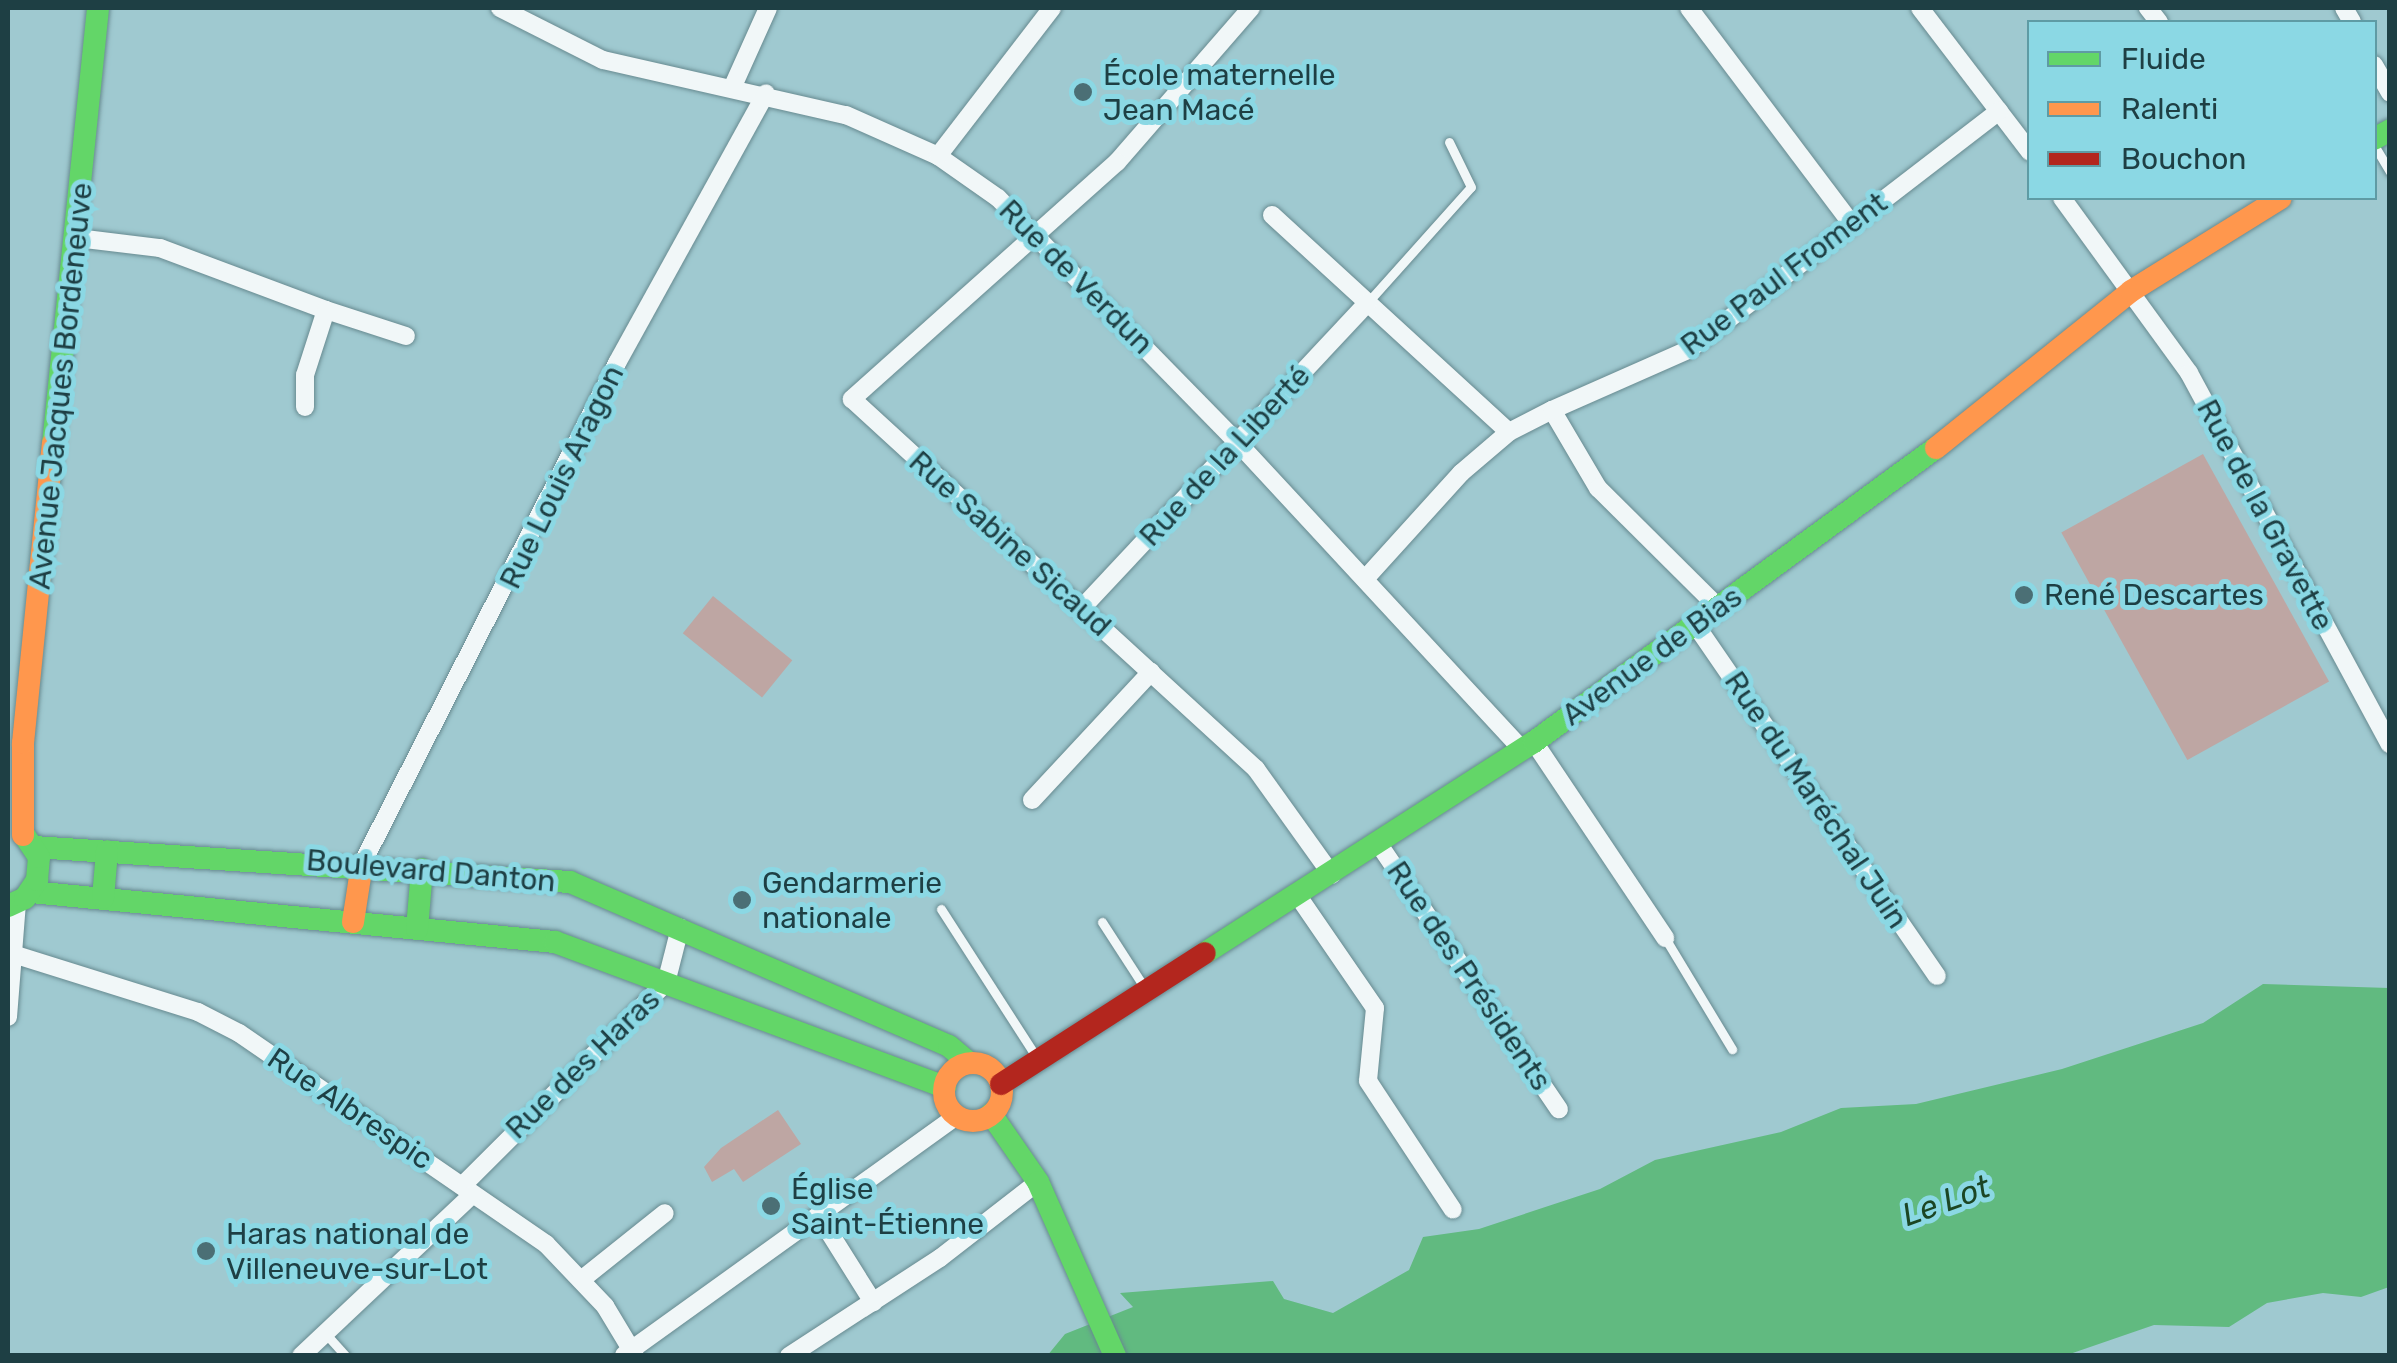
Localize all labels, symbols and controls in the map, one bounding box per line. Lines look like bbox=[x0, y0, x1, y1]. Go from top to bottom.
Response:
legend bbox=[2027, 20, 2377, 200]
text: Fluide bbox=[2121, 41, 2206, 77]
place label: École maternelle Jean Macé bbox=[1103, 57, 1336, 128]
marker: École maternelle Jean Macé bbox=[1072, 81, 1094, 103]
text: Ralenti bbox=[2121, 91, 2218, 127]
text: Bouchon bbox=[2121, 141, 2247, 177]
street label: Avenue Jacques Bordeneuve bbox=[22, 181, 100, 591]
street label: Rue Paul Froment bbox=[1674, 185, 1894, 363]
street label: Rue de Verdun bbox=[991, 192, 1161, 362]
street label: Rue de la Liberté bbox=[1132, 358, 1318, 554]
street label: Rue Louis Aragon bbox=[492, 359, 632, 595]
street label: Rue de la Gravette bbox=[2189, 394, 2341, 636]
street label: Rue Sabine Sicaud bbox=[902, 444, 1118, 644]
place label: René Descartes bbox=[2044, 577, 2264, 613]
street label: Avenue de Bias bbox=[1555, 579, 1749, 733]
marker: René Descartes bbox=[2013, 584, 2035, 606]
street label: Rue du Maréchal Juin bbox=[1717, 665, 1915, 935]
street label: Boulevard Danton bbox=[305, 842, 557, 900]
street label: Rue des Présidents bbox=[1379, 855, 1559, 1097]
place label: Gendarmerie nationale bbox=[762, 865, 942, 936]
marker: Gendarmerie nationale bbox=[731, 889, 753, 911]
street label: Rue des Haras bbox=[499, 982, 667, 1146]
street label: Rue Albrespic bbox=[260, 1040, 440, 1178]
water label: Le Lot bbox=[1897, 1167, 1995, 1235]
place label: Église Saint-Étienne bbox=[791, 1171, 984, 1242]
marker: Église Saint-Étienne bbox=[760, 1195, 782, 1217]
place label: Haras national de Villeneuve-sur-Lot bbox=[226, 1216, 488, 1286]
marker: Haras national de Villeneuve-sur-Lot bbox=[195, 1240, 217, 1262]

